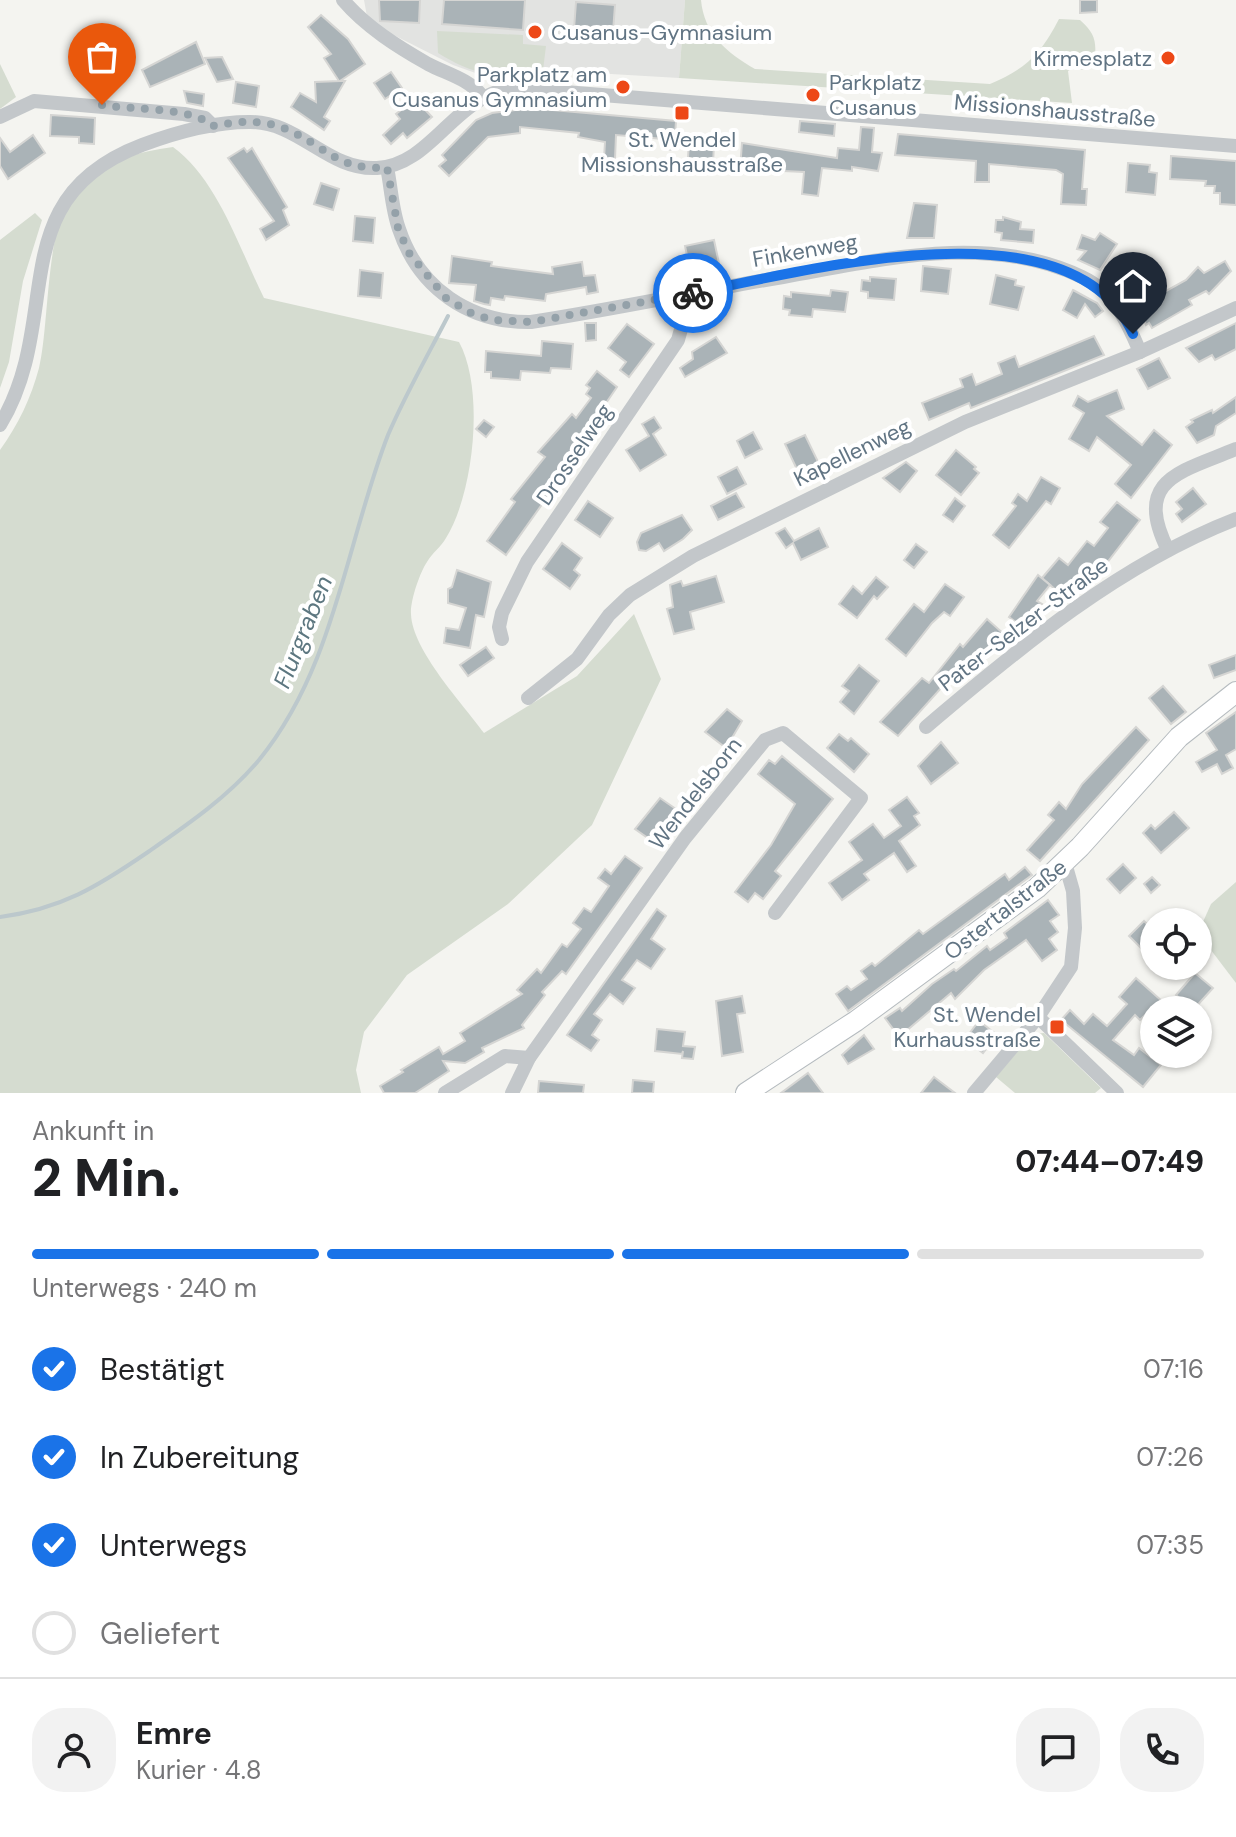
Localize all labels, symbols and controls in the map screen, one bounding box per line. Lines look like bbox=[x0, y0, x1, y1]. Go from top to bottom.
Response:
place label: Cusanus-Gymnasium bbox=[551, 18, 772, 47]
pin bbox=[68, 23, 136, 105]
marker: Cusanus-Gymnasium bbox=[526, 23, 544, 41]
icon: bag bbox=[80, 35, 124, 79]
place label: Kirmesplatz bbox=[1034, 44, 1152, 73]
marker: Kirmesplatz bbox=[1159, 49, 1177, 67]
place label: Parkplatz am Cusanus Gymnasium bbox=[392, 60, 607, 114]
place label: Parkplatz Cusanus bbox=[829, 68, 922, 122]
marker: Parkplatz am Cusanus Gymnasium bbox=[614, 78, 632, 96]
marker: Parkplatz Cusanus bbox=[804, 86, 822, 104]
street label: Missionshausstraße bbox=[953, 87, 1157, 134]
marker: St. Wendel Missionshausstraße bbox=[673, 104, 691, 122]
place label: St. Wendel Missionshausstraße bbox=[581, 125, 783, 179]
street label: Finkenweg bbox=[750, 227, 860, 274]
pin bbox=[1099, 252, 1167, 334]
courier bbox=[653, 253, 733, 333]
icon: home bbox=[1111, 264, 1155, 308]
icon: bike bbox=[671, 271, 715, 315]
street label: Drosselweg bbox=[530, 398, 619, 511]
street label: Kapellenweg bbox=[789, 412, 915, 493]
street label: Pater-Selzer-Straße bbox=[932, 551, 1114, 698]
water label: Flurgraben bbox=[266, 571, 339, 693]
street label: Wendelsborn bbox=[642, 731, 748, 855]
street label: Ostertalstraße bbox=[938, 852, 1073, 966]
map controls bbox=[1140, 908, 1212, 1068]
button: locate bbox=[1140, 908, 1212, 980]
button: layers bbox=[1140, 996, 1212, 1068]
place label: St. Wendel Kurhausstraße bbox=[893, 1000, 1041, 1054]
marker: St. Wendel Kurhausstraße bbox=[1048, 1018, 1066, 1036]
text: Ankunft in bbox=[32, 1114, 154, 1148]
text: 07:44–07:49 bbox=[1015, 1142, 1204, 1181]
text: 2 Min. bbox=[32, 1144, 181, 1212]
text: Unterwegs · 240 m bbox=[32, 1271, 257, 1305]
icon: check bbox=[32, 1347, 76, 1391]
text: Bestätigt bbox=[100, 1350, 225, 1389]
text: 07:16 bbox=[1143, 1352, 1204, 1386]
icon: check bbox=[32, 1435, 76, 1479]
text: In Zubereitung bbox=[100, 1438, 299, 1477]
text: 07:26 bbox=[1136, 1440, 1204, 1474]
icon: check bbox=[32, 1523, 76, 1567]
text: Unterwegs bbox=[100, 1526, 247, 1565]
text: 07:35 bbox=[1136, 1528, 1204, 1562]
text: Geliefert bbox=[100, 1614, 220, 1653]
button: person bbox=[32, 1708, 116, 1792]
button: chat bbox=[1016, 1708, 1100, 1792]
button: phone bbox=[1120, 1708, 1204, 1792]
text: Emre bbox=[136, 1714, 212, 1753]
text: Kurier · 4.8 bbox=[136, 1753, 262, 1787]

